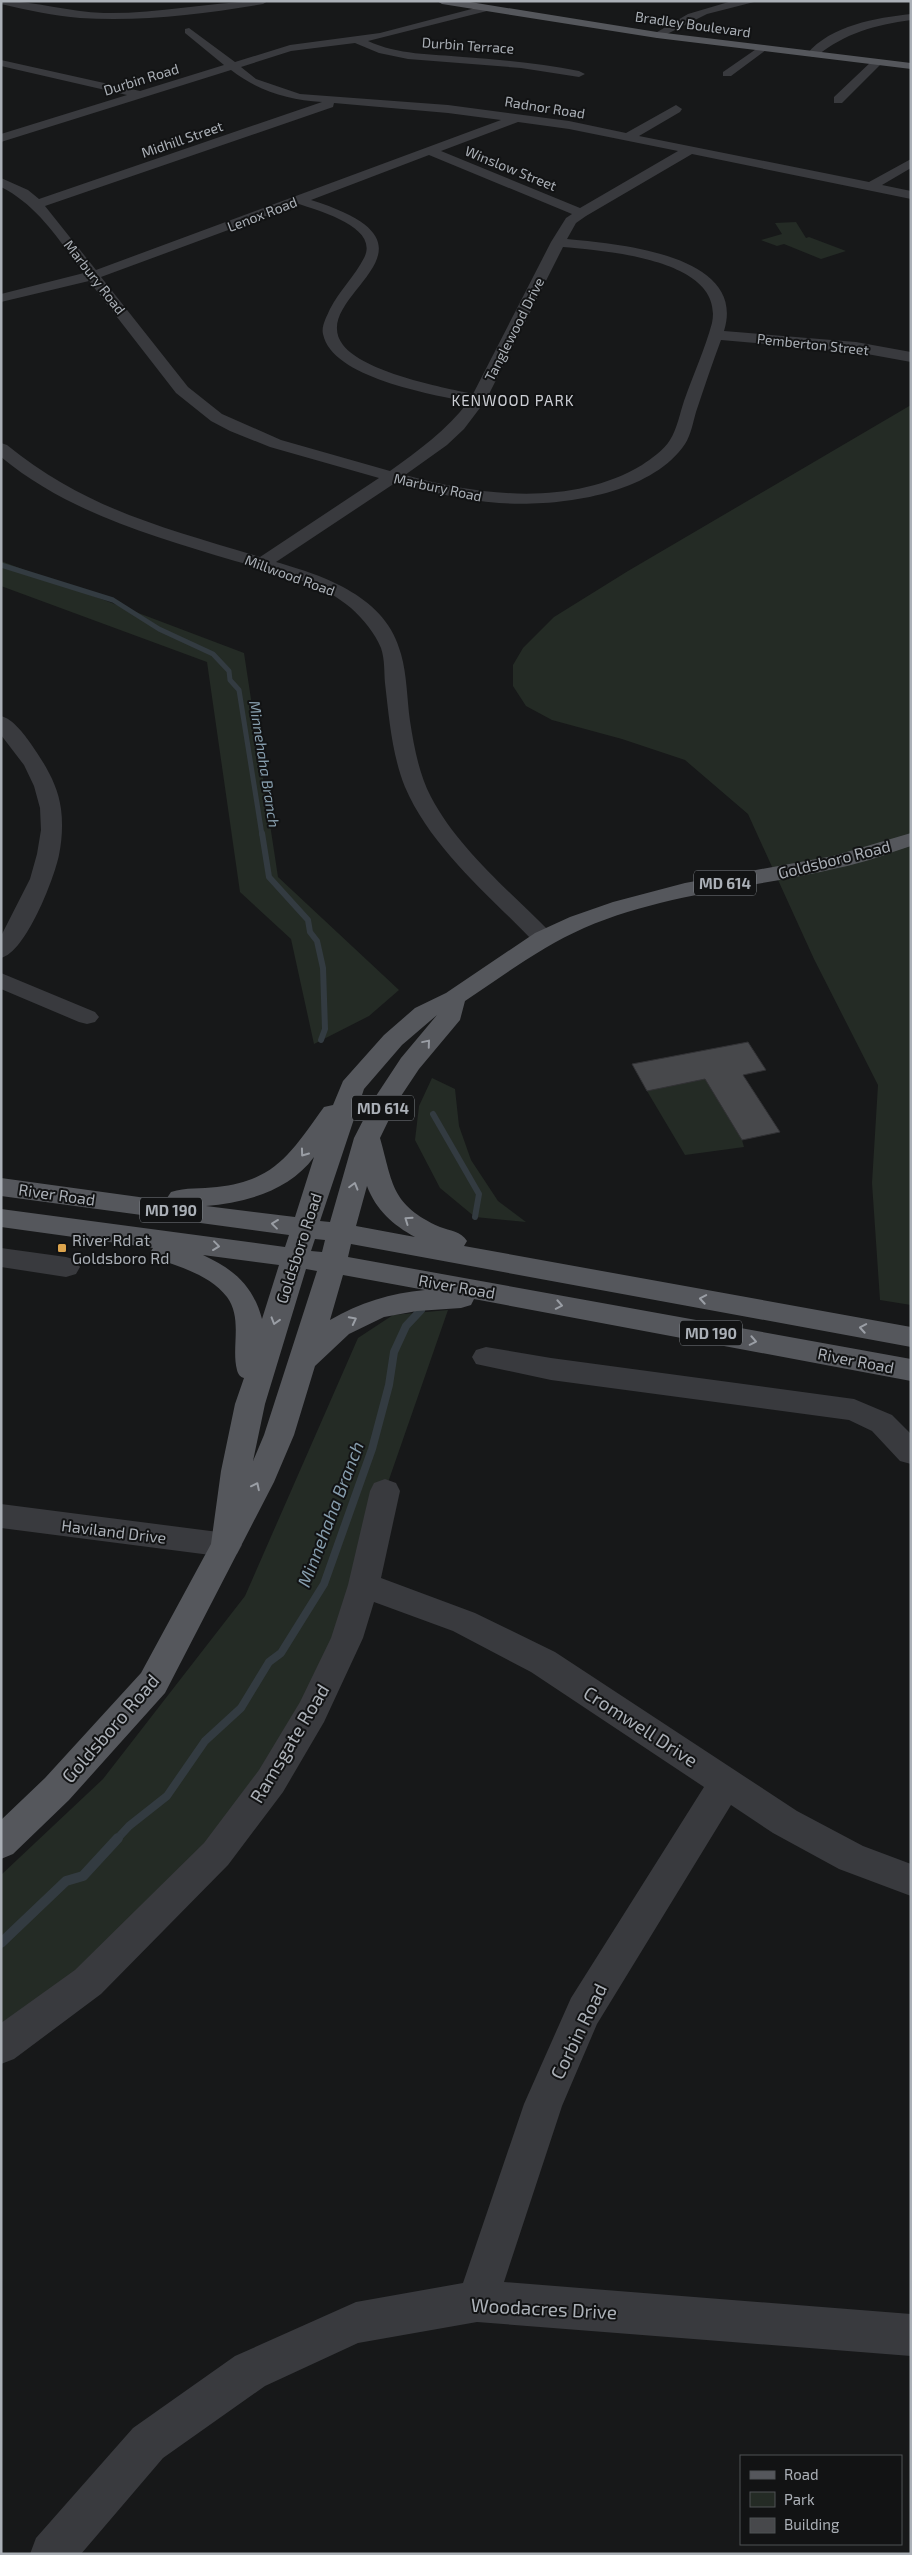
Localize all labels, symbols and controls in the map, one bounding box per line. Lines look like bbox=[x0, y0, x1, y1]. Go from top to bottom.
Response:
street label: Bradley Boulevard bbox=[634, 7, 752, 41]
street label: Durbin Terrace bbox=[421, 33, 515, 57]
street label: Durbin Road bbox=[101, 59, 181, 99]
street label: Radnor Road bbox=[504, 92, 586, 122]
street label: Midhill Street bbox=[139, 117, 225, 161]
street label: Winslow Street bbox=[463, 142, 559, 194]
street label: Lenox Road bbox=[225, 193, 299, 235]
street label: Marbury Road bbox=[61, 236, 129, 318]
street label: Tanglewood Drive bbox=[481, 274, 547, 384]
street label: Pemberton Street bbox=[756, 330, 870, 358]
district label: KENWOOD PARK bbox=[451, 391, 575, 409]
street label: Marbury Road bbox=[392, 469, 484, 505]
street label: Millwood Road bbox=[243, 551, 337, 599]
water label: Minnehaha Branch bbox=[246, 699, 284, 829]
street label: Goldsboro Road bbox=[776, 836, 892, 882]
road number: MD 614 bbox=[694, 870, 756, 896]
one-way arrow bbox=[421, 1040, 430, 1049]
road number: MD 614 bbox=[352, 1096, 414, 1120]
one-way arrow bbox=[301, 1147, 310, 1157]
street label: River Road bbox=[17, 1179, 97, 1209]
one-way arrow bbox=[348, 1182, 359, 1191]
street label: Goldsboro Road bbox=[271, 1190, 325, 1306]
road number: MD 190 bbox=[140, 1198, 202, 1222]
one-way arrow bbox=[405, 1217, 414, 1226]
one-way arrow bbox=[271, 1219, 280, 1229]
place label: River Rd at Goldsboro Rd bbox=[72, 1230, 169, 1267]
one-way arrow bbox=[211, 1241, 220, 1251]
marker: River Rd at Goldsboro Rd bbox=[56, 1242, 68, 1254]
street label: River Road bbox=[417, 1270, 497, 1302]
one-way arrow bbox=[698, 1295, 707, 1305]
one-way arrow bbox=[555, 1299, 563, 1310]
one-way arrow bbox=[271, 1316, 281, 1324]
one-way arrow bbox=[347, 1316, 356, 1326]
road number: MD 190 bbox=[680, 1320, 742, 1346]
one-way arrow bbox=[858, 1324, 867, 1334]
one-way arrow bbox=[749, 1335, 758, 1346]
street label: River Road bbox=[816, 1343, 896, 1377]
water label: Minnehaha Branch bbox=[292, 1438, 368, 1590]
one-way arrow bbox=[250, 1482, 261, 1491]
street label: Haviland Drive bbox=[60, 1515, 168, 1547]
street label: Goldsboro Road bbox=[56, 1669, 164, 1787]
street label: Ramsgate Road bbox=[244, 1679, 334, 1807]
street label: Cromwell Drive bbox=[580, 1681, 702, 1771]
street label: Corbin Road bbox=[545, 1979, 611, 2083]
street label: Woodacres Drive bbox=[470, 2293, 618, 2323]
legend bbox=[740, 2455, 902, 2545]
text: Road bbox=[784, 2465, 819, 2483]
text: Park bbox=[784, 2490, 815, 2508]
text: Building bbox=[784, 2515, 840, 2533]

